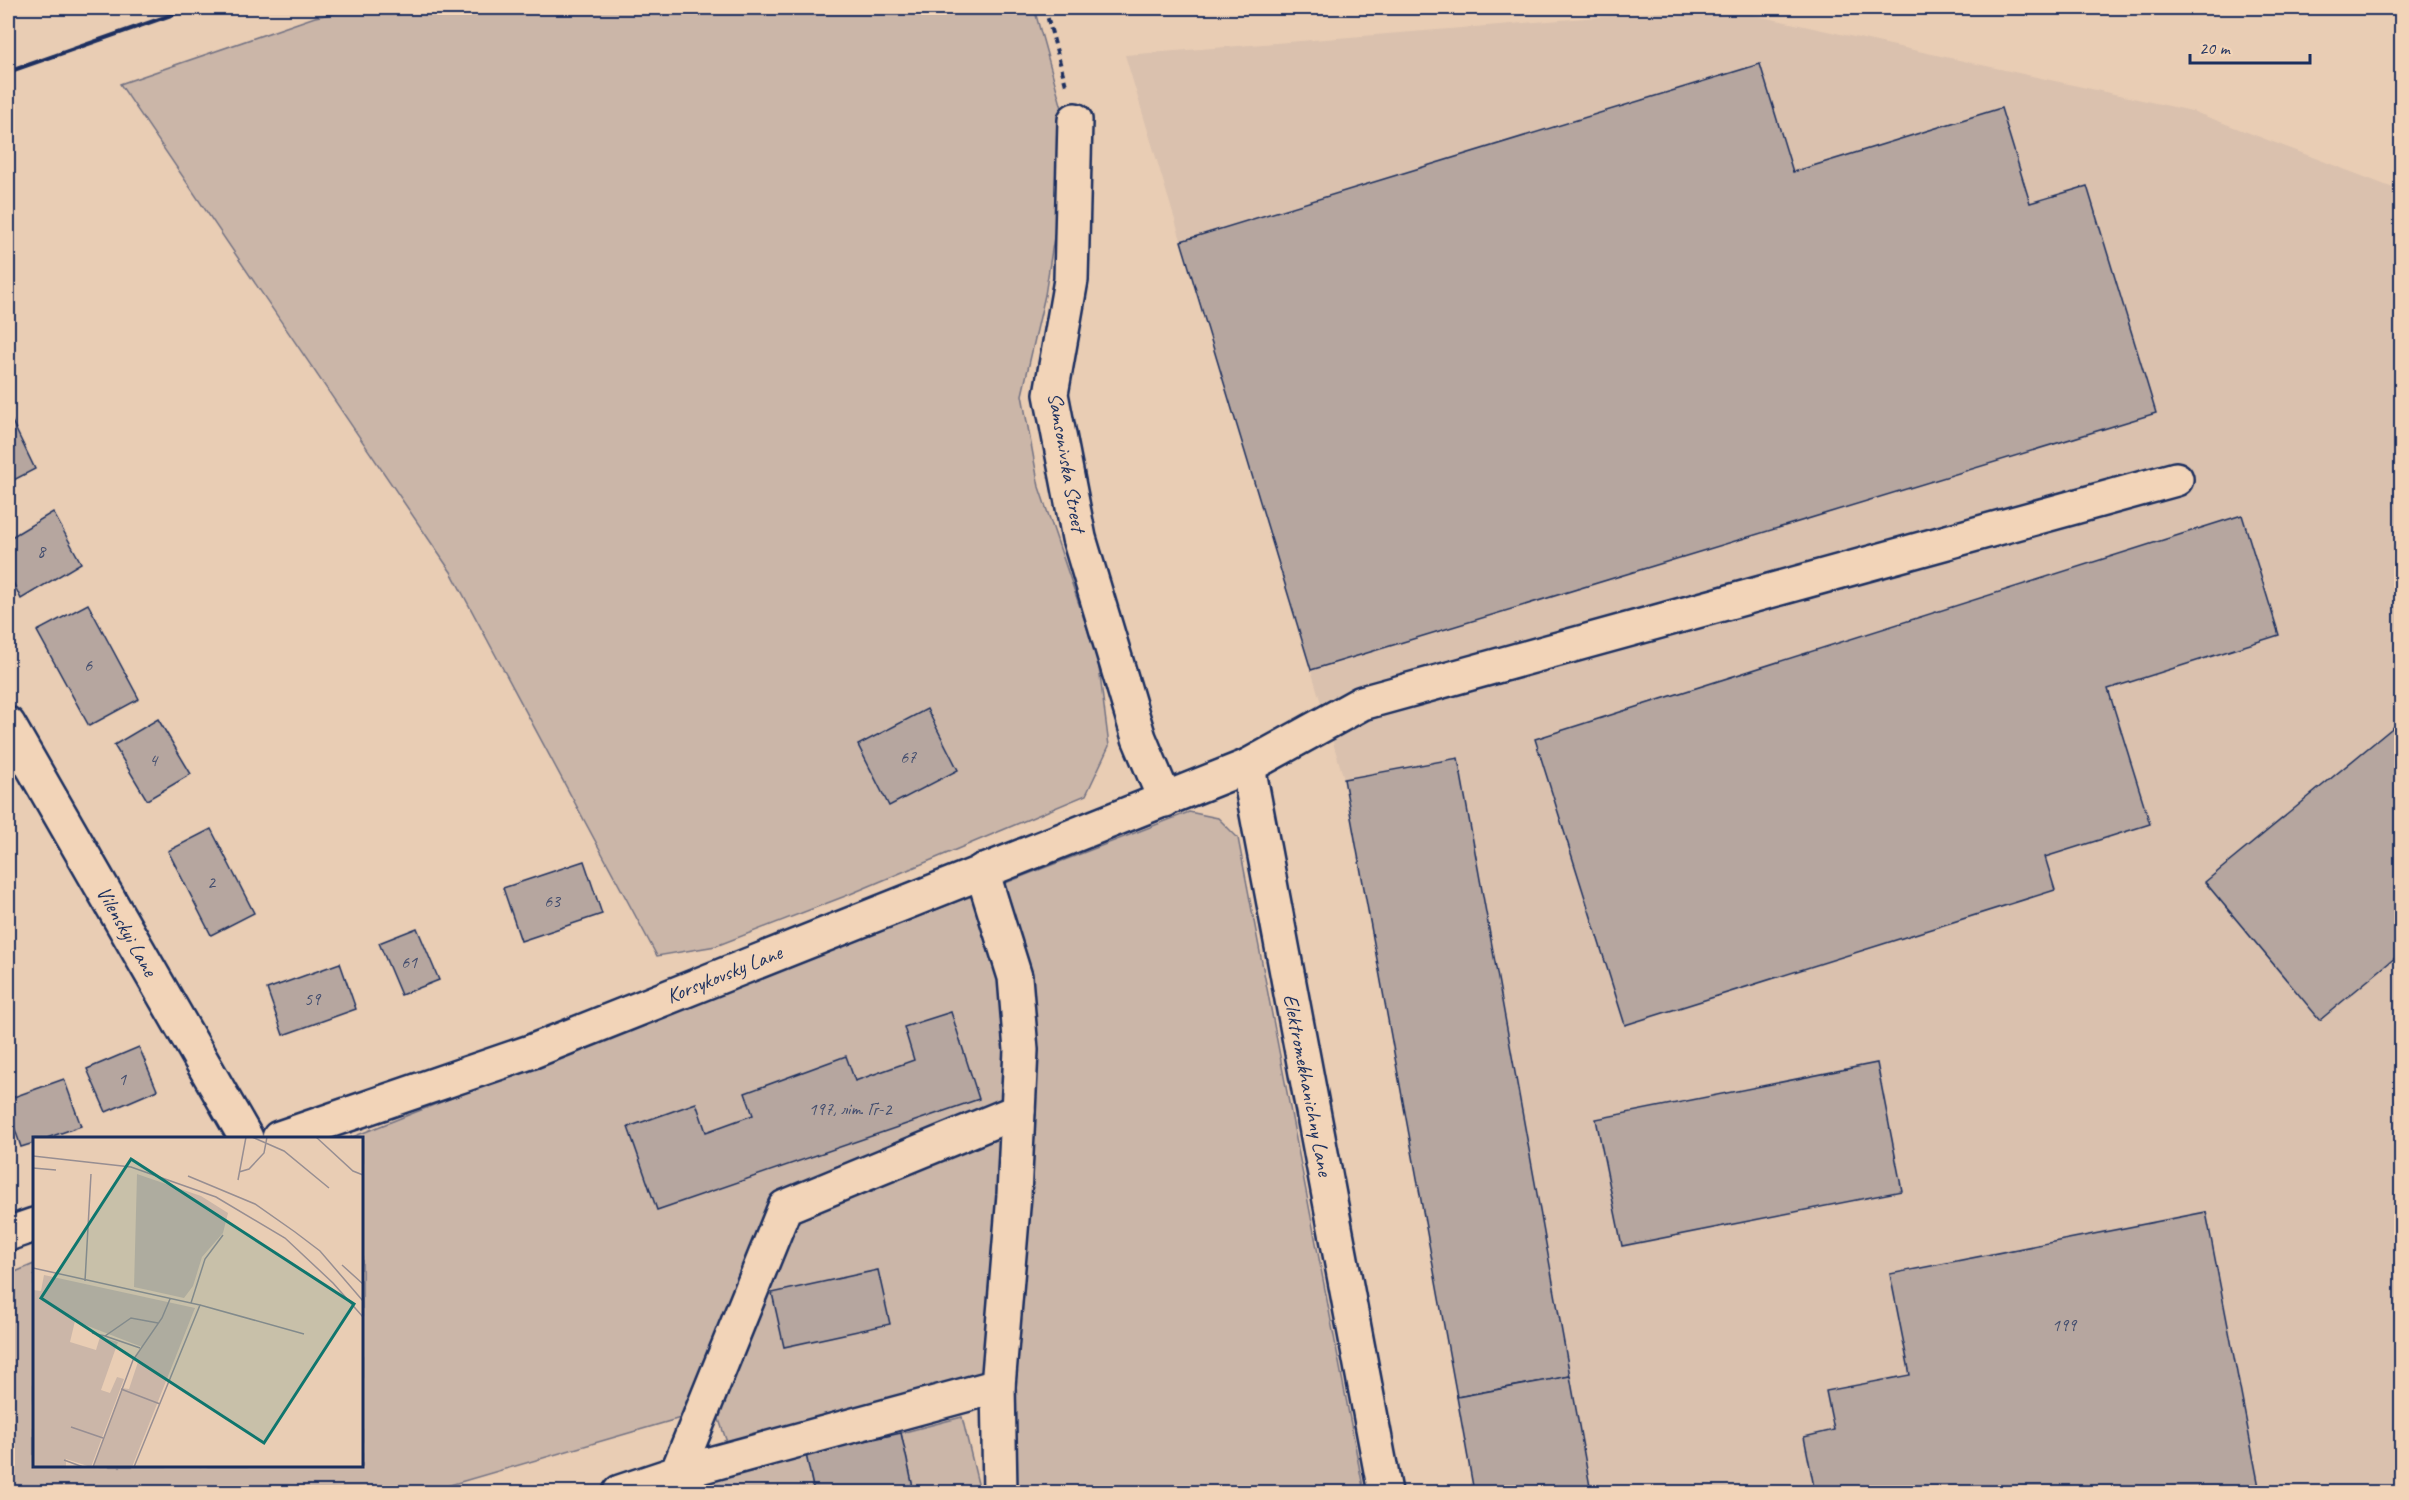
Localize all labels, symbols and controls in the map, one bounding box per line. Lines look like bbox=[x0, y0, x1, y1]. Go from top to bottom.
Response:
scale bar bbox=[2190, 27, 2310, 65]
text: 20 m bbox=[2199, 37, 2232, 59]
street label: Samsonivska Street bbox=[1042, 390, 1093, 537]
house number: 8 bbox=[37, 540, 47, 562]
house number: 6 bbox=[84, 654, 93, 676]
house number: 67 bbox=[900, 746, 917, 768]
house number: 4 bbox=[149, 749, 159, 771]
house number: 2 bbox=[207, 871, 217, 893]
street label: Vilenskyi Lane bbox=[91, 881, 164, 982]
house number: 63 bbox=[544, 890, 562, 912]
street label: Korsykovsky Lane bbox=[662, 939, 787, 1009]
house number: 61 bbox=[401, 951, 418, 973]
house number: 59 bbox=[304, 988, 322, 1010]
street label: Elektromekhanichny Lane bbox=[1278, 992, 1339, 1179]
house number: 1 bbox=[118, 1068, 127, 1090]
house number: 197, літ. Гг-2 bbox=[808, 1098, 893, 1120]
inset map bbox=[33, 1137, 363, 1467]
house number: 199 bbox=[2052, 1314, 2078, 1336]

